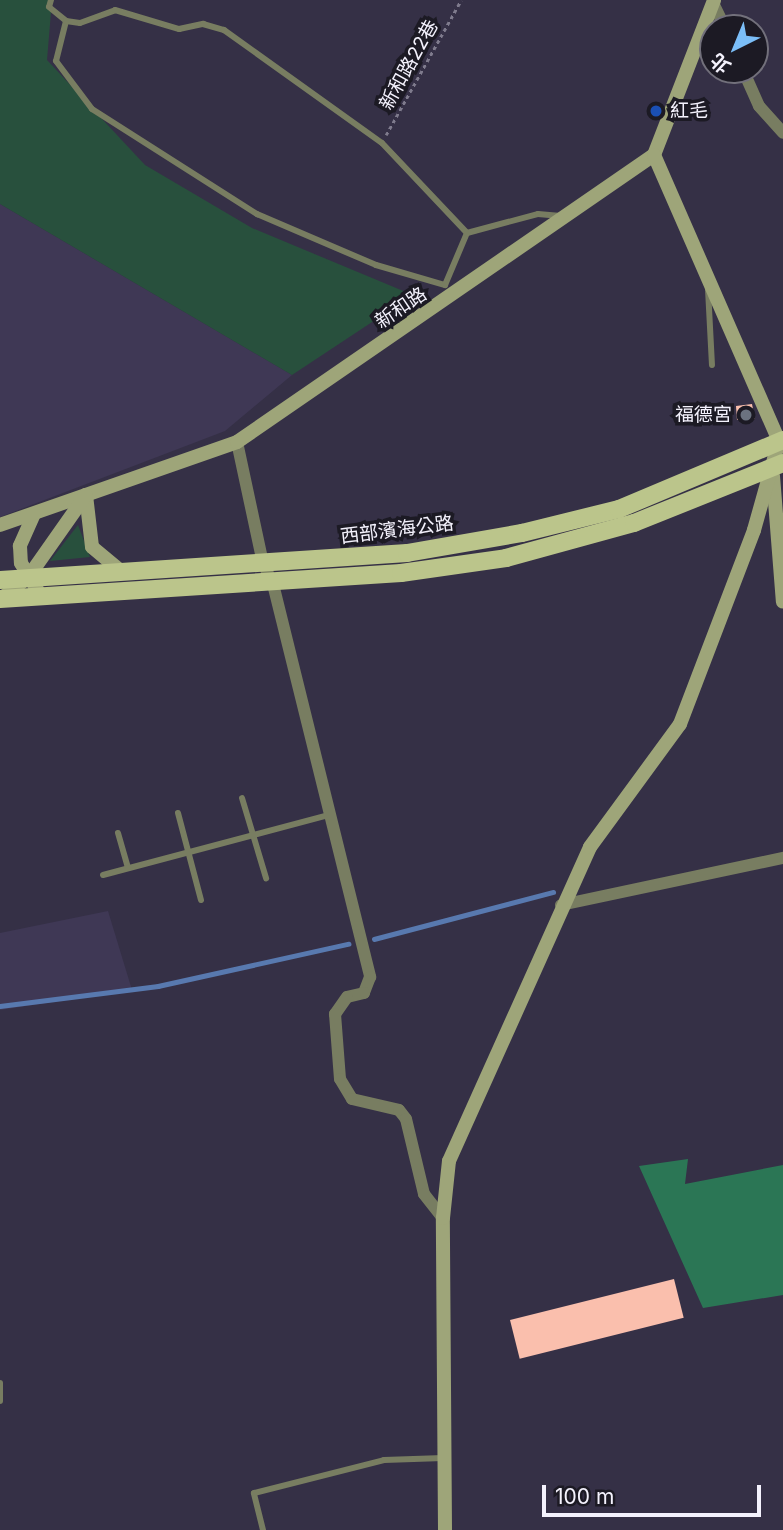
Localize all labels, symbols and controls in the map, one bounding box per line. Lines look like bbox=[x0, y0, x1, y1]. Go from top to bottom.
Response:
north arrow bbox=[699, 14, 769, 84]
street label: 新和路22巷 bbox=[375, 16, 443, 114]
text: 北 bbox=[706, 48, 736, 78]
place label: 紅毛 bbox=[670, 100, 708, 122]
marker: 紅毛 bbox=[648, 103, 664, 119]
street label: 新和路 bbox=[371, 283, 431, 333]
place label: 福德宮 bbox=[675, 404, 732, 426]
marker: 福德宮 bbox=[738, 407, 754, 423]
street label: 西部濱海公路 bbox=[339, 512, 455, 548]
scale bar bbox=[545, 1470, 764, 1514]
text: 100 m bbox=[555, 1484, 614, 1509]

